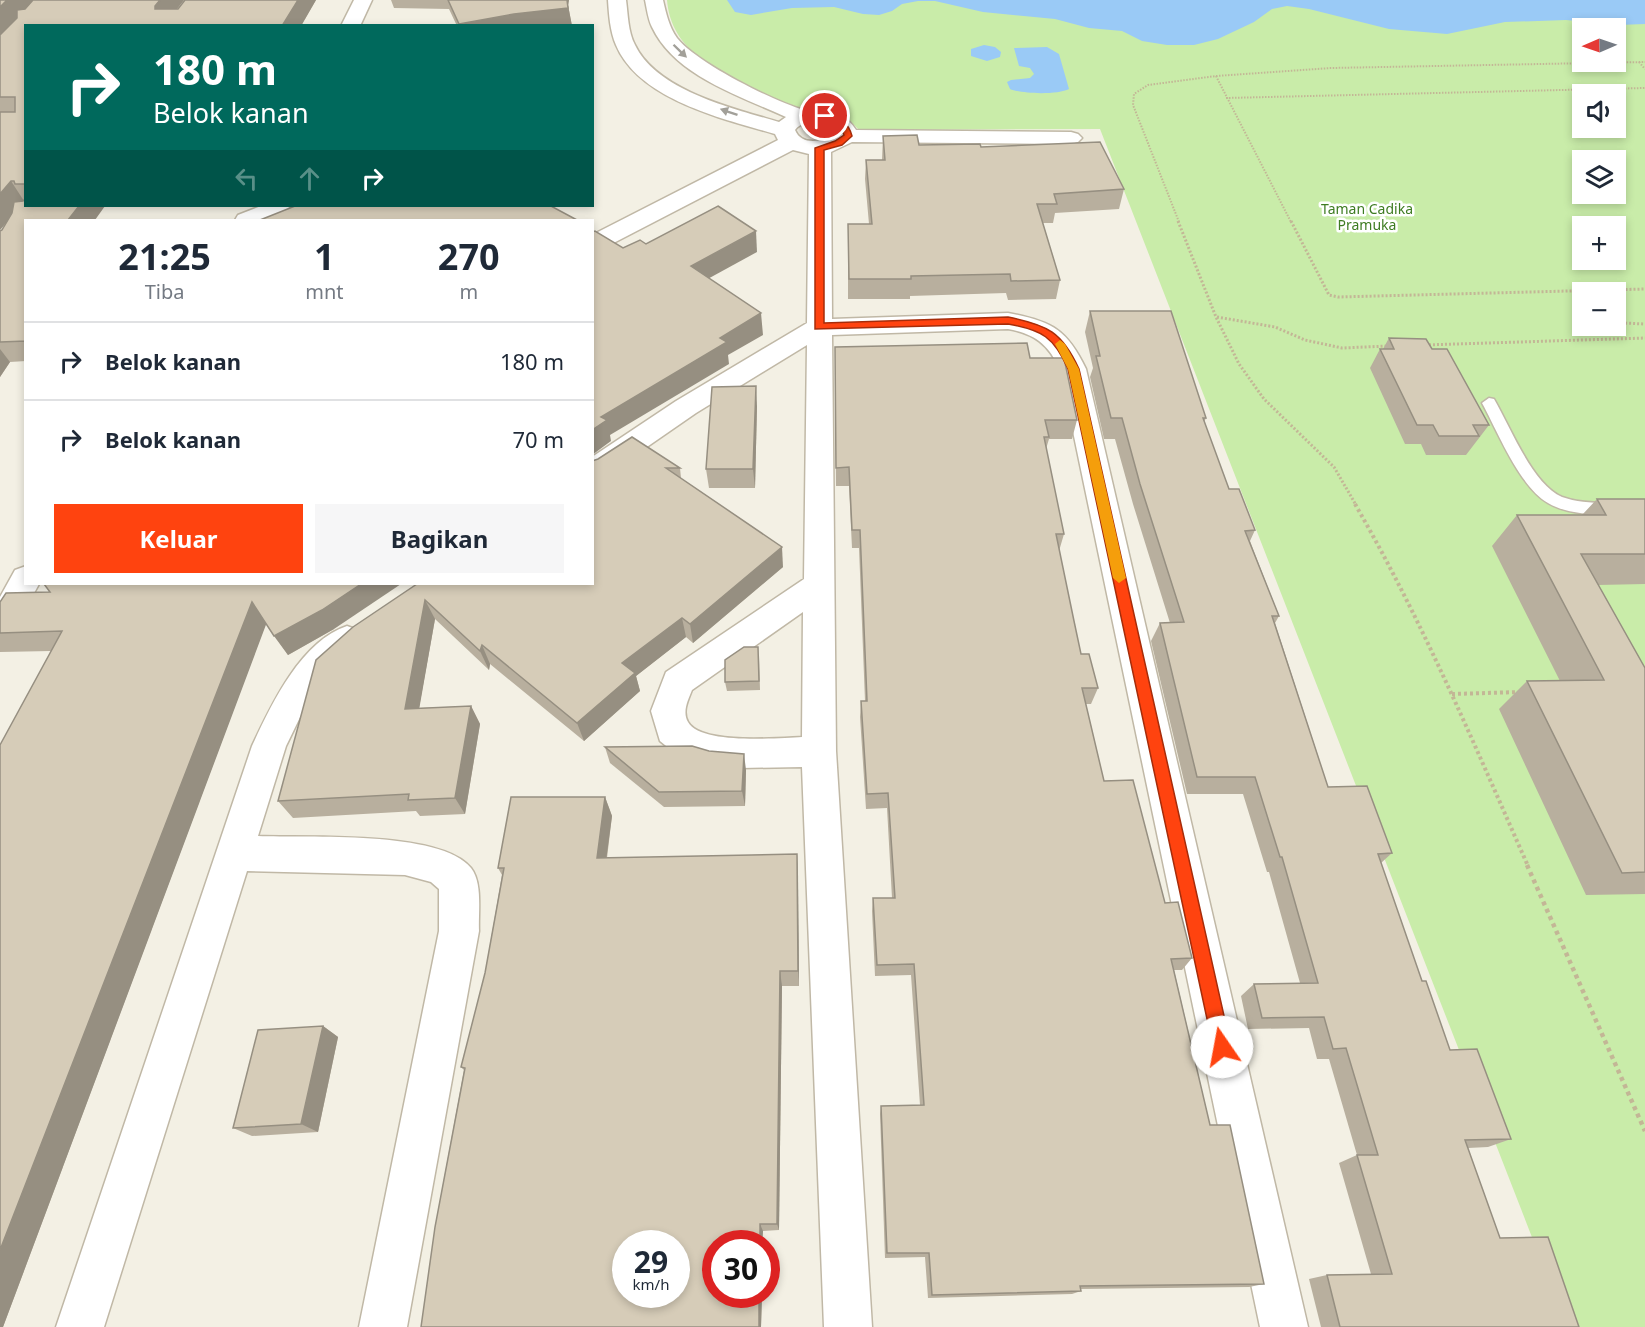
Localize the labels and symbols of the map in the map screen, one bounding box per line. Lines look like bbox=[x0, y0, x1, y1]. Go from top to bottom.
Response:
north arrow bbox=[1572, 18, 1626, 72]
one-way arrow bbox=[673, 43, 687, 57]
pin bbox=[799, 90, 850, 141]
one-way arrow bbox=[720, 107, 738, 117]
park label: Taman Cadika Pramuka bbox=[1321, 199, 1413, 234]
position arrow bbox=[1190, 1015, 1254, 1079]
speed limit sign: 30 bbox=[702, 1230, 780, 1308]

